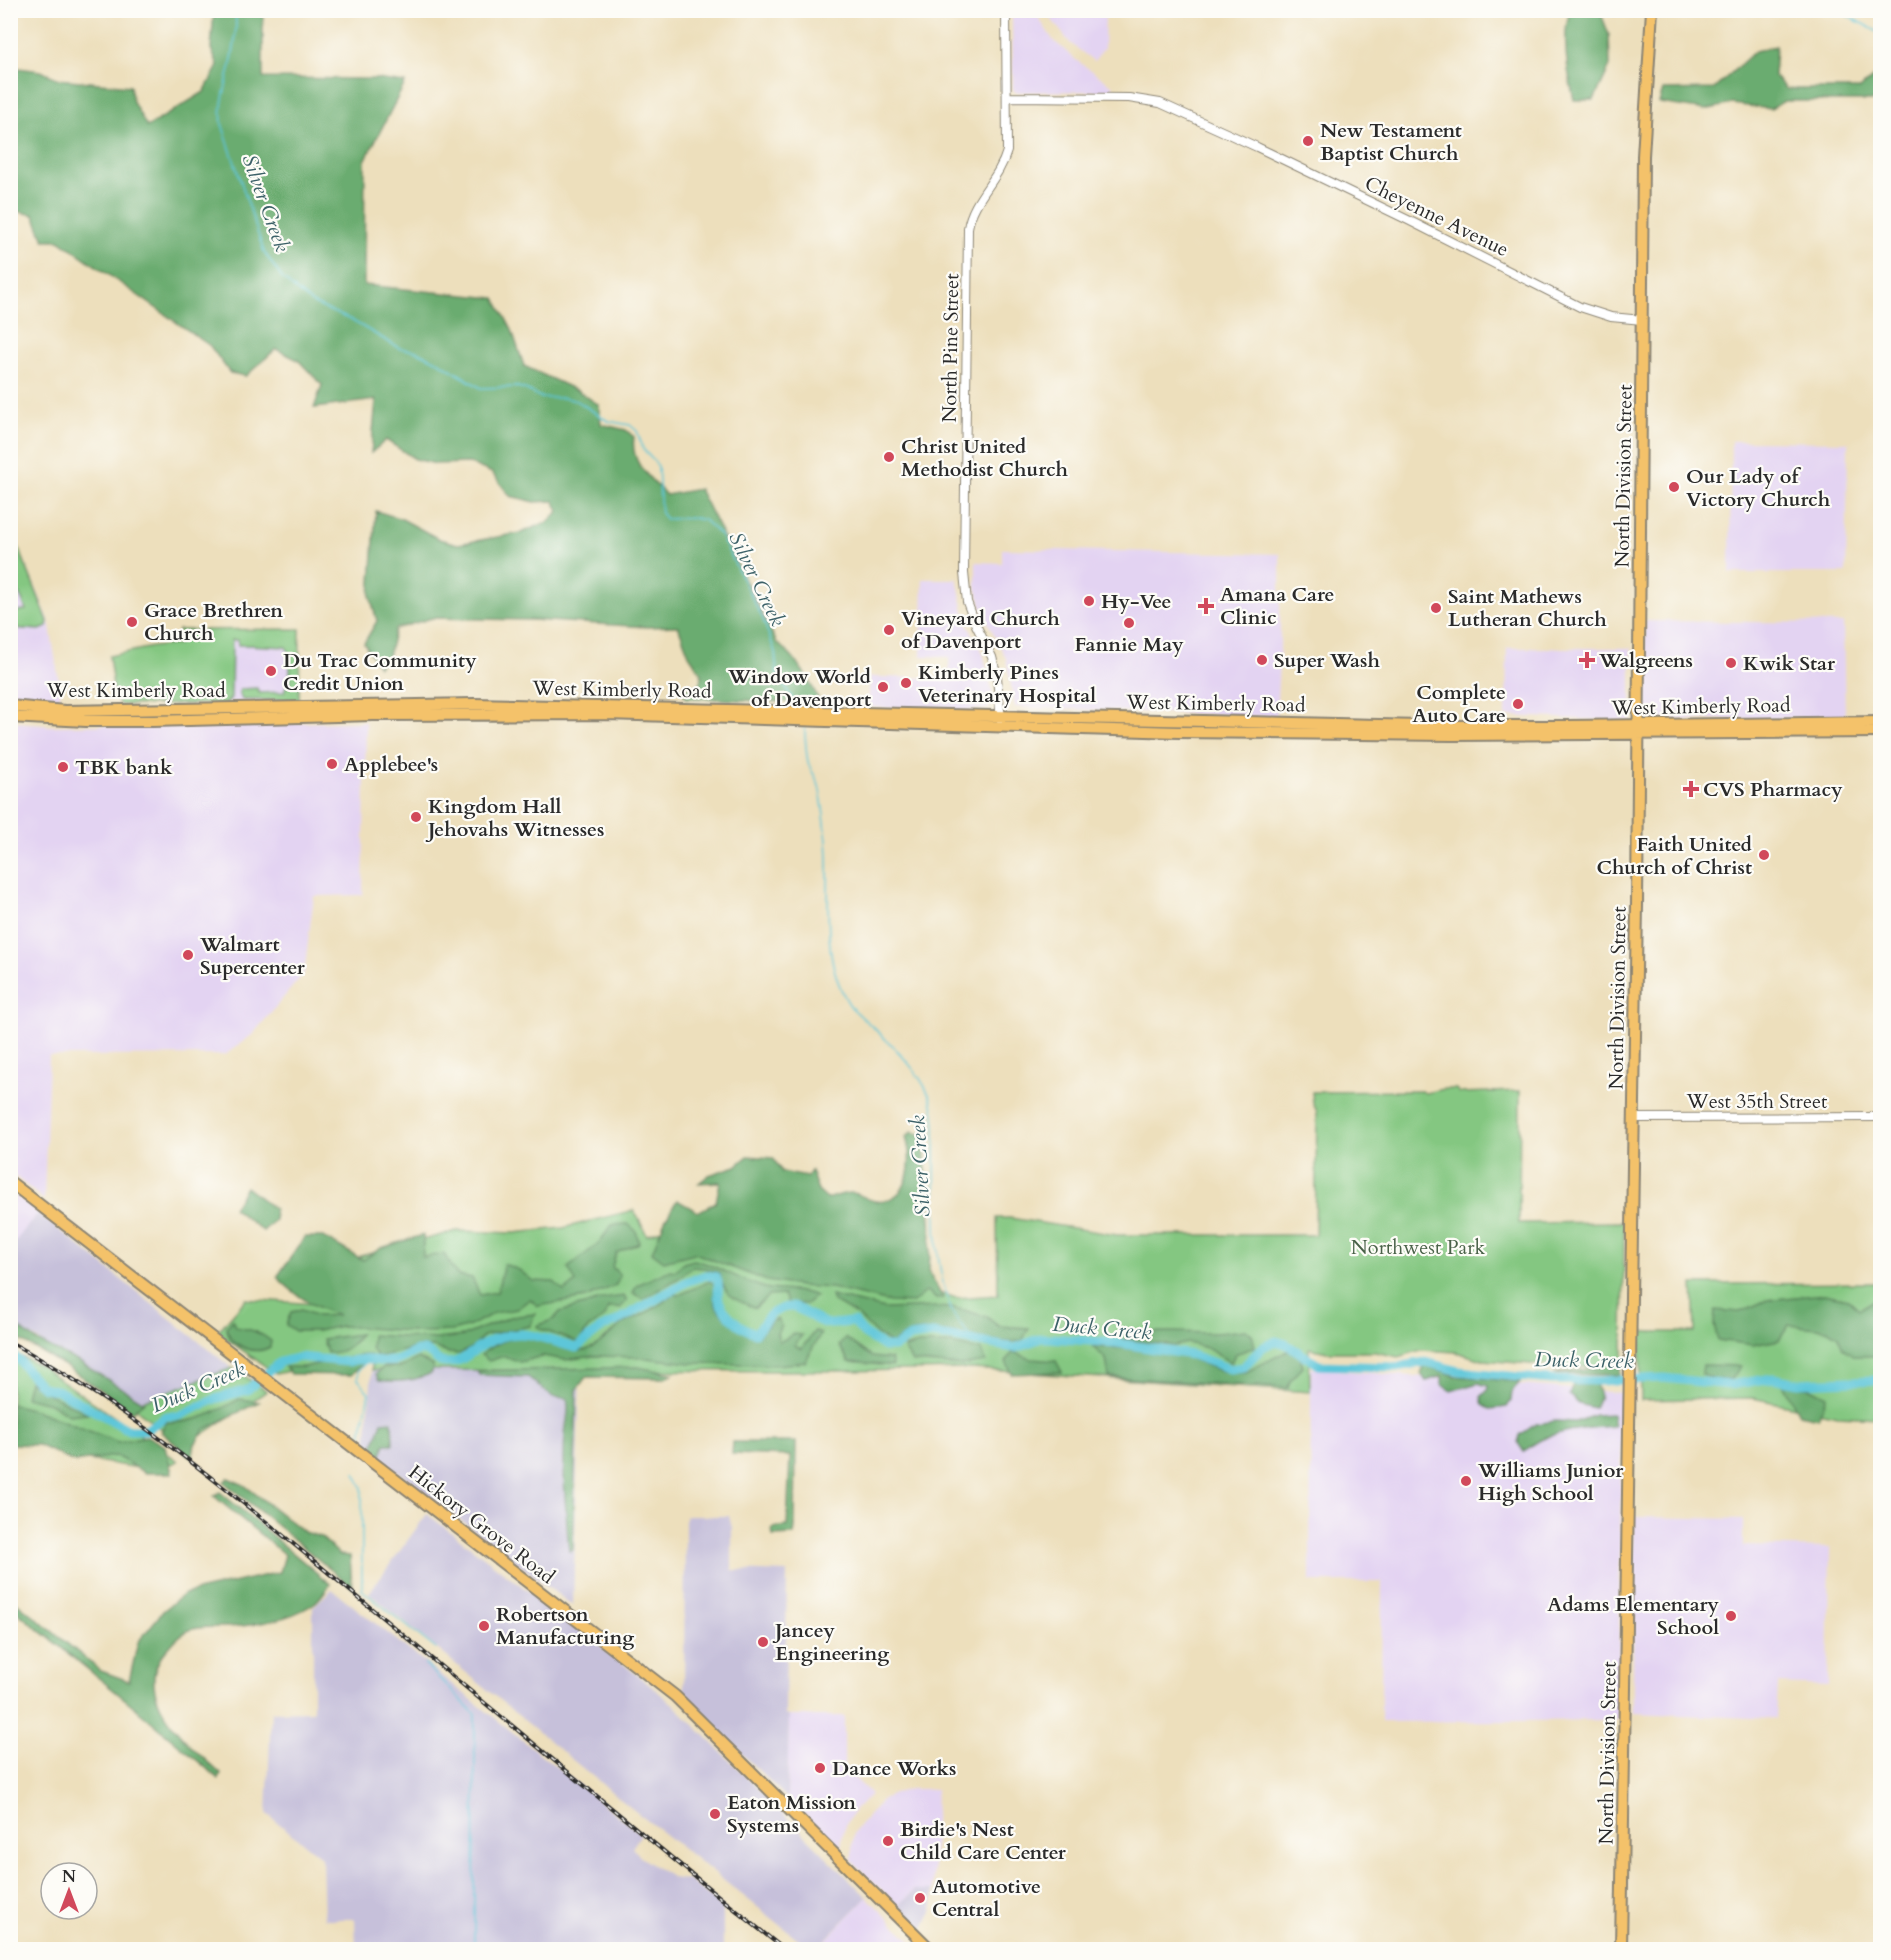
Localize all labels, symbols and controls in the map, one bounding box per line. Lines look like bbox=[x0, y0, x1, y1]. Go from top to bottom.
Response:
place label: New Testament Baptist Church bbox=[1320, 117, 1462, 167]
marker: New Testament Baptist Church bbox=[1301, 134, 1315, 148]
water label: Silver Creek bbox=[234, 150, 297, 257]
street label: Cheyenne Avenue bbox=[1360, 170, 1513, 263]
street label: North Pine Street bbox=[936, 272, 965, 423]
street label: North Division Street bbox=[1608, 383, 1639, 568]
place label: Christ United Methodist Church bbox=[901, 433, 1069, 483]
marker: Christ United Methodist Church bbox=[882, 450, 896, 464]
place label: Our Lady of Victory Church bbox=[1686, 463, 1831, 513]
marker: Our Lady of Victory Church bbox=[1667, 480, 1681, 494]
water label: Silver Creek bbox=[721, 527, 792, 632]
place label: Amana Care Clinic bbox=[1220, 581, 1334, 631]
place label: Saint Mathews Lutheran Church bbox=[1448, 583, 1607, 633]
place label: Hy-Vee bbox=[1101, 588, 1171, 615]
marker: Hy-Vee bbox=[1082, 594, 1096, 608]
place label: Grace Brethren Church bbox=[144, 597, 283, 647]
marker: Amana Care Clinic bbox=[1197, 597, 1215, 615]
marker: Saint Mathews Lutheran Church bbox=[1429, 601, 1443, 615]
place label: Vineyard Church of Davenport bbox=[901, 605, 1060, 655]
marker: Grace Brethren Church bbox=[125, 615, 139, 629]
marker: Fannie May bbox=[1122, 616, 1136, 630]
marker: Vineyard Church of Davenport bbox=[882, 623, 896, 637]
place label: Fannie May bbox=[1074, 631, 1184, 658]
place label: Du Trac Community Credit Union bbox=[283, 647, 477, 697]
place label: Super Wash bbox=[1274, 647, 1380, 674]
place label: Walgreens bbox=[1598, 647, 1693, 674]
place label: Kwik Star bbox=[1743, 650, 1836, 677]
marker: Super Wash bbox=[1255, 653, 1269, 667]
marker: Walgreens bbox=[1580, 653, 1594, 667]
marker: Kwik Star bbox=[1724, 656, 1738, 670]
place label: Kimberly Pines Veterinary Hospital bbox=[918, 659, 1096, 709]
place label: Window World of Davenport bbox=[727, 663, 872, 713]
marker: Du Trac Community Credit Union bbox=[264, 664, 278, 678]
street label: West Kimberly Road bbox=[531, 674, 712, 705]
marker: Kimberly Pines Veterinary Hospital bbox=[899, 676, 913, 690]
street label: West Kimberly Road bbox=[45, 677, 226, 704]
place label: Complete Auto Care bbox=[1412, 679, 1506, 729]
marker: Window World of Davenport bbox=[876, 680, 890, 694]
street label: West Kimberly Road bbox=[1125, 688, 1306, 719]
street label: West Kimberly Road bbox=[1610, 691, 1791, 722]
marker: Complete Auto Care bbox=[1511, 697, 1525, 711]
place label: Applebee's bbox=[344, 751, 438, 778]
place label: TBK bank bbox=[75, 754, 173, 781]
marker: Applebee's bbox=[325, 757, 339, 771]
marker: TBK bank bbox=[56, 760, 70, 774]
place label: CVS Pharmacy bbox=[1703, 776, 1843, 803]
marker: CVS Pharmacy bbox=[1684, 782, 1698, 796]
place label: Kingdom Hall Jehovahs Witnesses bbox=[425, 793, 604, 843]
marker: Kingdom Hall Jehovahs Witnesses bbox=[409, 810, 423, 824]
place label: Faith United Church of Christ bbox=[1596, 831, 1753, 881]
marker: Faith United Church of Christ bbox=[1757, 848, 1771, 862]
street label: North Division Street bbox=[1602, 905, 1633, 1090]
place label: Walmart Supercenter bbox=[199, 931, 306, 981]
marker: Walmart Supercenter bbox=[181, 948, 195, 962]
street label: West 35th Street bbox=[1686, 1088, 1828, 1115]
water label: Silver Creek bbox=[903, 1114, 938, 1218]
park label: Northwest Park bbox=[1351, 1234, 1486, 1261]
water label: Duck Creek bbox=[1051, 1310, 1153, 1347]
water label: Duck Creek bbox=[1534, 1345, 1635, 1376]
water label: Duck Creek bbox=[147, 1354, 250, 1420]
place label: Williams Junior High School bbox=[1477, 1457, 1624, 1507]
street label: Hickory Grove Road bbox=[403, 1459, 561, 1590]
marker: Williams Junior High School bbox=[1459, 1474, 1473, 1488]
place label: Adams Elementary School bbox=[1547, 1591, 1720, 1641]
place label: Robertson Manufacturing bbox=[496, 1601, 634, 1651]
marker: Adams Elementary School bbox=[1724, 1609, 1738, 1623]
place label: Jancey Engineering bbox=[772, 1617, 889, 1667]
marker: Robertson Manufacturing bbox=[477, 1619, 491, 1633]
marker: Jancey Engineering bbox=[756, 1635, 770, 1649]
street label: North Division Street bbox=[1592, 1660, 1623, 1845]
place label: Dance Works bbox=[832, 1755, 956, 1782]
marker: Dance Works bbox=[813, 1761, 827, 1775]
place label: Eaton Mission Systems bbox=[727, 1789, 856, 1839]
marker: Eaton Mission Systems bbox=[708, 1807, 722, 1821]
place label: Birdie's Nest Child Care Center bbox=[900, 1816, 1067, 1866]
marker: Birdie's Nest Child Care Center bbox=[881, 1834, 895, 1848]
north arrow bbox=[39, 1861, 99, 1921]
text: N bbox=[62, 1866, 76, 1888]
place label: Automotive Central bbox=[932, 1873, 1041, 1923]
marker: Automotive Central bbox=[913, 1891, 927, 1905]

